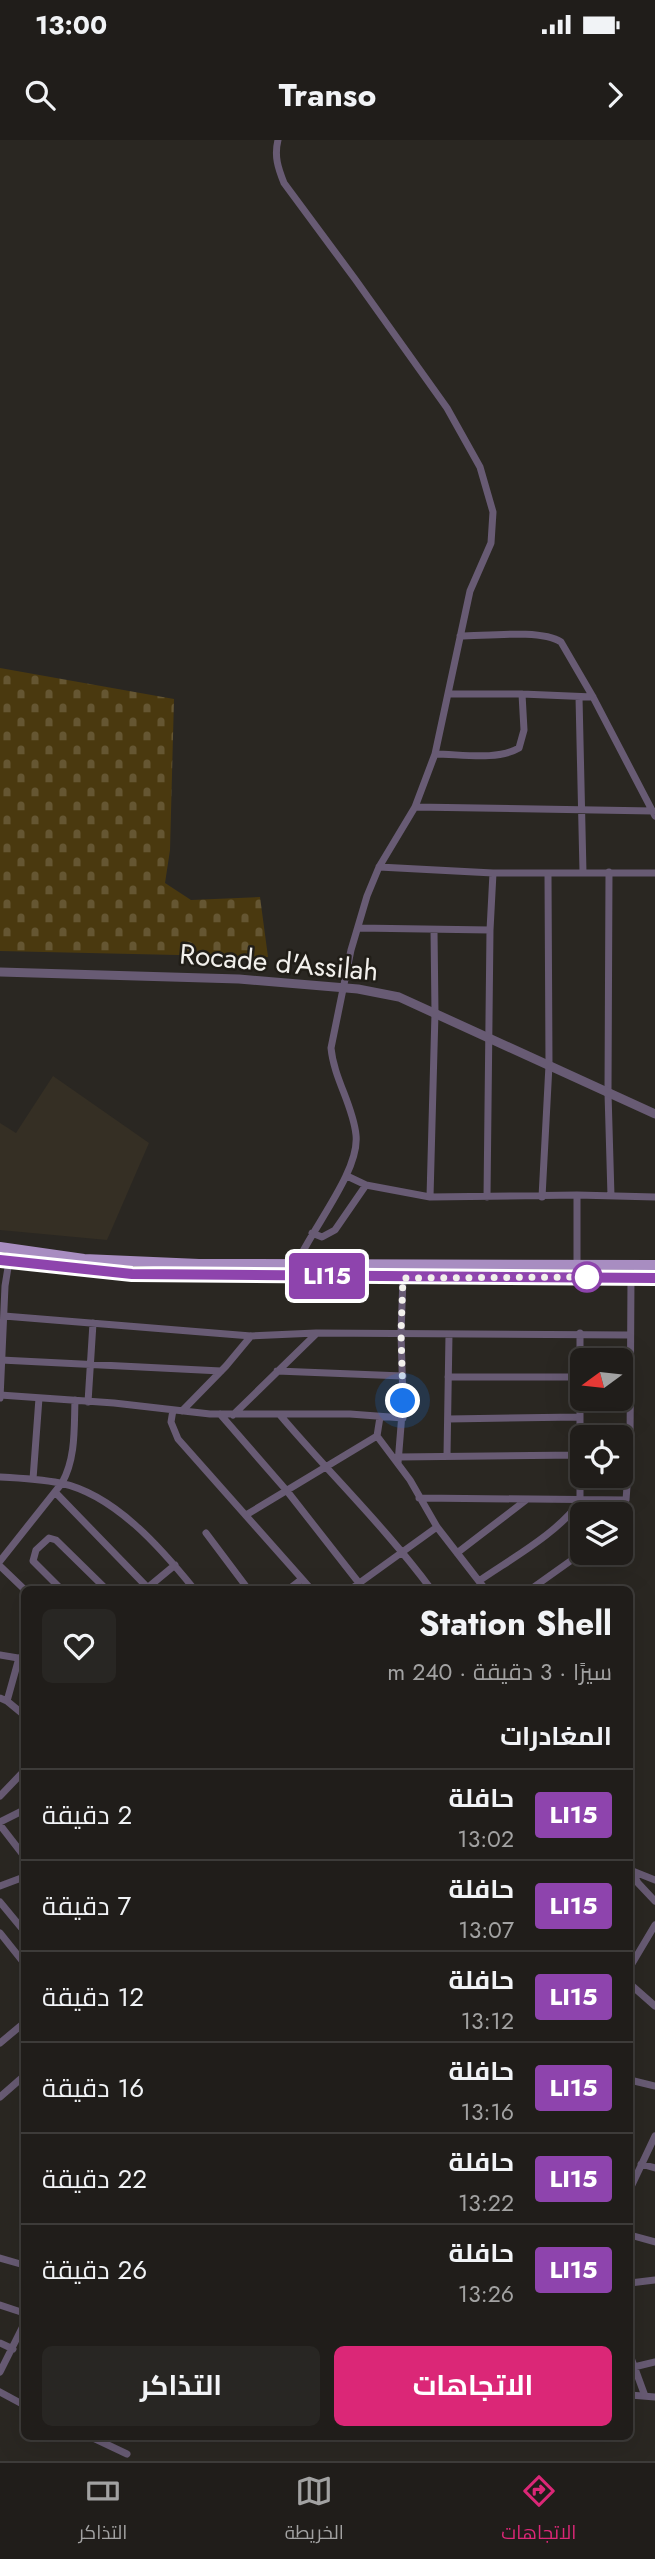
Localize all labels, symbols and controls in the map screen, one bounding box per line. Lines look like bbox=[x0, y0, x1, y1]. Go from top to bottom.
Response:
text: 13:00 bbox=[35, 6, 107, 44]
text: Transo bbox=[279, 72, 376, 118]
icon: search bbox=[21, 76, 59, 114]
icon: forward bbox=[596, 76, 634, 114]
street label: Rocade d'Assilah bbox=[178, 933, 380, 992]
line badge: LI15 bbox=[278, 1253, 376, 1299]
text: LI15 bbox=[303, 1258, 351, 1293]
unlabelled marker bbox=[572, 1262, 602, 1292]
north arrow bbox=[570, 1348, 634, 1410]
map controls bbox=[570, 1348, 633, 1565]
your location bbox=[385, 1383, 420, 1418]
button: locate bbox=[570, 1425, 633, 1488]
button: layers bbox=[570, 1502, 633, 1565]
text: Station Shell bbox=[419, 1600, 612, 1647]
button: heart bbox=[42, 1609, 116, 1683]
text: سيرًا · 3 دقيقة · 240 m bbox=[387, 1655, 612, 1689]
text: المغادرات bbox=[500, 1717, 612, 1755]
text: حافلة bbox=[449, 1779, 514, 1817]
text: 2 دقيقة bbox=[42, 1796, 132, 1834]
text: LI15 bbox=[549, 1797, 598, 1832]
text: 13:02 bbox=[457, 1822, 514, 1856]
text: حافلة bbox=[449, 1870, 514, 1908]
text: 7 دقيقة bbox=[42, 1887, 131, 1925]
text: LI15 bbox=[549, 1888, 598, 1923]
text: 13:07 bbox=[458, 1913, 514, 1947]
text: حافلة bbox=[449, 1961, 514, 1999]
text: 12 دقيقة bbox=[42, 1978, 144, 2016]
text: LI15 bbox=[549, 1979, 598, 2014]
text: 13:12 bbox=[461, 2004, 514, 2038]
text: حافلة bbox=[449, 2052, 514, 2090]
text: 16 دقيقة bbox=[42, 2069, 144, 2107]
text: LI15 bbox=[549, 2070, 598, 2105]
text: 13:16 bbox=[461, 2095, 514, 2129]
text: حافلة bbox=[449, 2143, 514, 2181]
text: 22 دقيقة bbox=[42, 2160, 147, 2198]
text: LI15 bbox=[549, 2161, 598, 2196]
text: 13:22 bbox=[458, 2186, 514, 2220]
text: حافلة bbox=[449, 2234, 514, 2272]
text: 26 دقيقة bbox=[42, 2251, 147, 2289]
text: LI15 bbox=[549, 2252, 598, 2287]
text: 13:26 bbox=[458, 2277, 514, 2311]
button: التذاكر bbox=[42, 2346, 320, 2426]
button: الاتجاهات bbox=[334, 2346, 612, 2426]
tab: التذاكر bbox=[79, 2472, 127, 2550]
tab: الخريطة bbox=[285, 2472, 344, 2550]
tab: الاتجاهات bbox=[501, 2472, 576, 2550]

